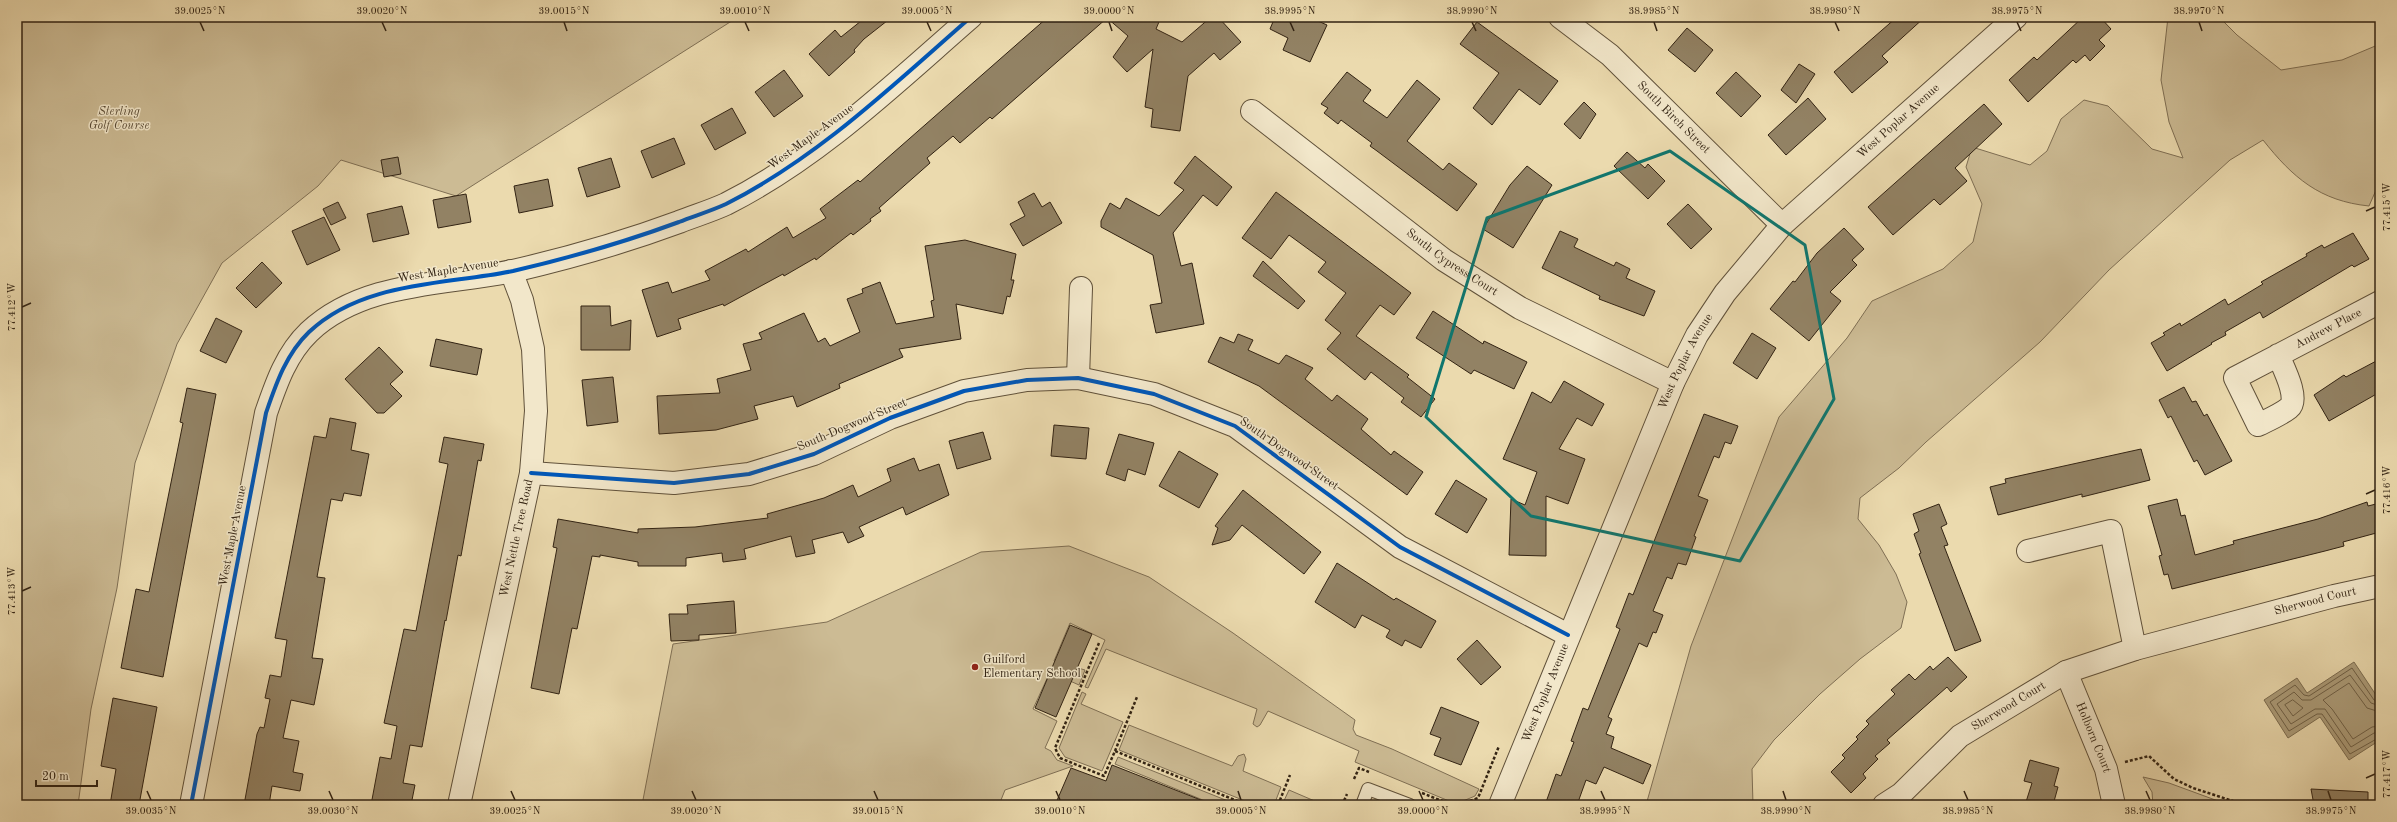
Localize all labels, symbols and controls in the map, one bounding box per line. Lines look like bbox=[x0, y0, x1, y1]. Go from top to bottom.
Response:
text: 39.0025°N bbox=[174, 6, 226, 16]
text: 39.0020°N bbox=[356, 6, 408, 16]
text: 39.0015°N bbox=[538, 6, 590, 16]
text: 39.0010°N bbox=[719, 6, 771, 16]
text: 39.0005°N bbox=[901, 6, 953, 16]
text: 39.0000°N bbox=[1083, 6, 1135, 16]
text: 38.9995°N bbox=[1264, 6, 1316, 16]
text: 38.9990°N bbox=[1446, 6, 1498, 16]
text: 38.9985°N bbox=[1628, 6, 1680, 16]
text: 38.9980°N bbox=[1809, 6, 1861, 16]
text: 38.9975°N bbox=[1991, 6, 2043, 16]
text: 38.9970°N bbox=[2173, 6, 2225, 16]
street label: South Birch Street bbox=[1635, 79, 1712, 156]
street label: West Poplar Avenue bbox=[1855, 82, 1942, 161]
street label: West Maple Avenue bbox=[766, 102, 856, 172]
park label: Sterling Golf Course bbox=[89, 106, 149, 132]
text: 77.415°W bbox=[2382, 183, 2392, 231]
street label: South Cypress Court bbox=[1404, 227, 1500, 298]
street label: West Maple Avenue bbox=[396, 257, 500, 285]
text: 77.412°W bbox=[7, 283, 17, 331]
street label: Andrew Place bbox=[2293, 306, 2364, 351]
street label: West Poplar Avenue bbox=[1657, 311, 1716, 411]
street label: South Dogwood Street bbox=[795, 396, 909, 454]
street label: South Dogwood Street bbox=[1237, 415, 1341, 493]
text: 77.416°W bbox=[2382, 466, 2392, 514]
street label: West Nettle Tree Road bbox=[498, 478, 535, 598]
street label: West Maple Avenue bbox=[217, 484, 249, 587]
text: 77.413°W bbox=[7, 567, 17, 615]
street label: Sherwood Court bbox=[2273, 585, 2357, 618]
street label: West Poplar Avenue bbox=[1520, 642, 1572, 744]
place label: Guilford Elementary School bbox=[983, 654, 1081, 680]
marker: Guilford Elementary School bbox=[970, 662, 980, 672]
street label: Sherwood Court bbox=[1970, 680, 2048, 733]
street label: Holborn Court bbox=[2073, 701, 2113, 774]
text: 77.417°W bbox=[2382, 750, 2392, 798]
scale bar bbox=[36, 762, 97, 788]
text: 20 m bbox=[42, 771, 69, 783]
text: 39.0035°N bbox=[125, 806, 177, 816]
text: 39.0030°N bbox=[307, 806, 359, 816]
text: 39.0025°N bbox=[489, 806, 541, 816]
text: 39.0020°N bbox=[670, 806, 722, 816]
text: 39.0015°N bbox=[852, 806, 904, 816]
text: 39.0010°N bbox=[1034, 806, 1086, 816]
text: 39.0005°N bbox=[1215, 806, 1267, 816]
text: 39.0000°N bbox=[1397, 806, 1449, 816]
text: 38.9995°N bbox=[1579, 806, 1631, 816]
text: 38.9990°N bbox=[1760, 806, 1812, 816]
text: 38.9985°N bbox=[1942, 806, 1994, 816]
text: 38.9980°N bbox=[2124, 806, 2176, 816]
text: 38.9975°N bbox=[2305, 806, 2357, 816]

